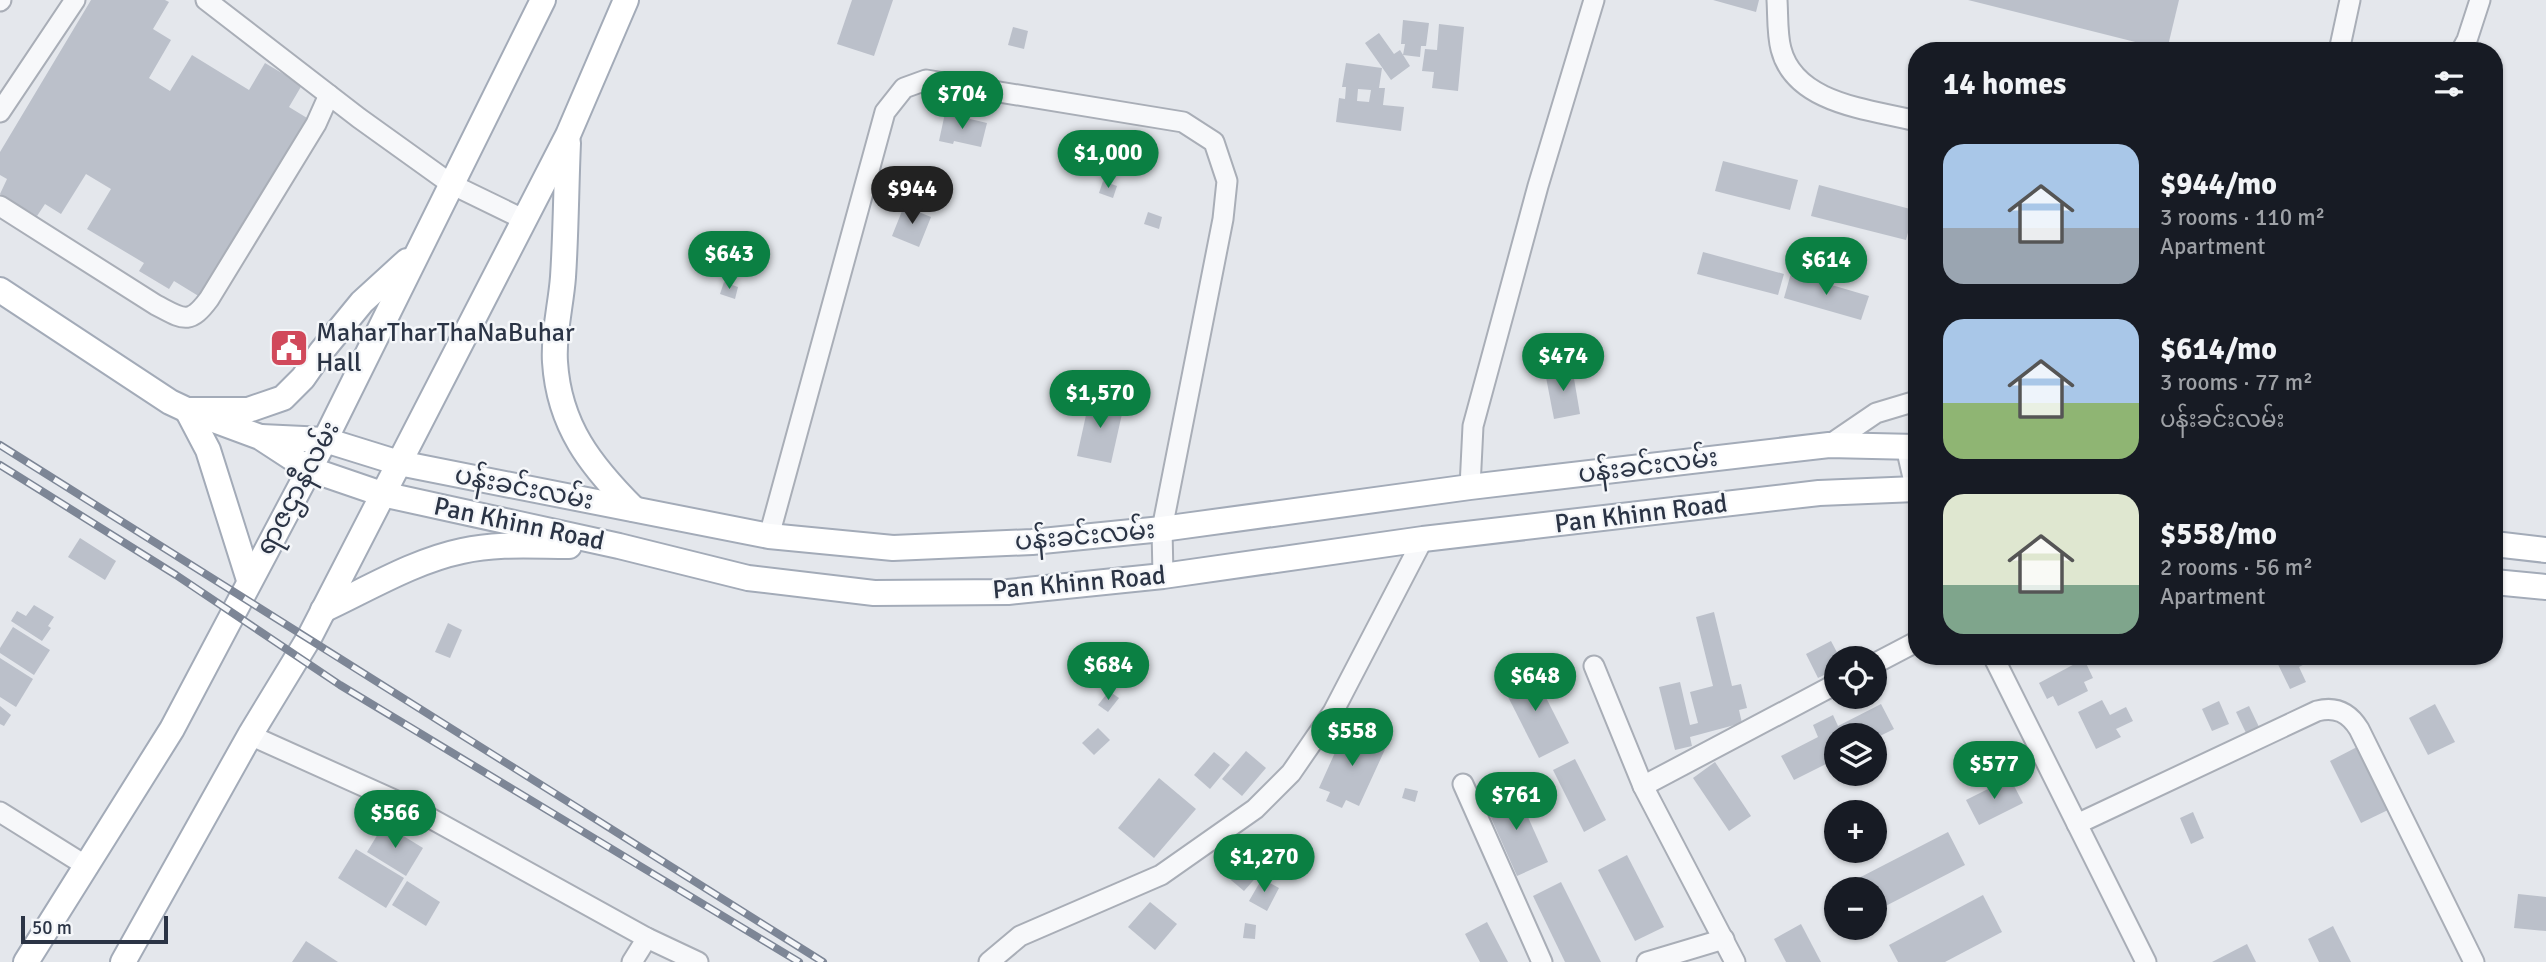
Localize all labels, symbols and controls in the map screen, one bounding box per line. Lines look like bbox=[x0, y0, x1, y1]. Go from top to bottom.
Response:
icon: filters bbox=[2430, 65, 2468, 103]
text: 14 homes bbox=[1943, 66, 2066, 103]
pin: $704 bbox=[921, 72, 1003, 131]
text: $704 bbox=[937, 79, 987, 108]
pin: $1,000 bbox=[1051, 130, 1165, 190]
text: $1,000 bbox=[1074, 138, 1142, 167]
pin: $944 bbox=[871, 166, 953, 226]
text: $944/mo bbox=[2160, 166, 2277, 203]
icon: home bbox=[1999, 172, 2083, 256]
text: $944 bbox=[887, 174, 937, 203]
text: 3 rooms · 110 m² bbox=[2160, 203, 2325, 232]
pin: $643 bbox=[688, 232, 770, 291]
text: Apartment bbox=[2160, 232, 2265, 261]
pin: $614 bbox=[1785, 238, 1867, 297]
text: $643 bbox=[704, 239, 754, 268]
text: $614 bbox=[1801, 245, 1851, 274]
place label: MaharTharThaNaBuhar Hall bbox=[316, 317, 575, 379]
public building icon: MaharTharThaNaBuhar Hall bbox=[268, 327, 310, 369]
text: $614/mo bbox=[2160, 331, 2277, 368]
pin: $474 bbox=[1522, 334, 1604, 393]
text: $474 bbox=[1538, 341, 1588, 370]
icon: home bbox=[1999, 347, 2083, 431]
text: 3 rooms · 77 m² bbox=[2160, 368, 2313, 397]
pin: $1,570 bbox=[1043, 370, 1157, 430]
text: $1,570 bbox=[1066, 378, 1134, 407]
text: ပန်းခင်းလမ်း bbox=[2160, 405, 2284, 434]
street label: ရာဇဌာနီလမ်း bbox=[248, 415, 350, 562]
street label: ပန်းခင်းလမ်း bbox=[1576, 440, 1720, 494]
street label: ပန်းခင်းလမ်း bbox=[451, 457, 597, 521]
street label: Pan Khinn Road bbox=[1553, 488, 1729, 540]
street label: Pan Khinn Road bbox=[431, 490, 607, 558]
street label: ပန်းခင်းလမ်း bbox=[1013, 512, 1157, 562]
text: $558/mo bbox=[2160, 516, 2277, 553]
icon: home bbox=[1999, 522, 2083, 606]
text: 2 rooms · 56 m² bbox=[2160, 553, 2313, 582]
street label: Pan Khinn Road bbox=[991, 559, 1167, 607]
text: Apartment bbox=[2160, 582, 2265, 611]
pin: $684 bbox=[1067, 642, 1149, 702]
map controls bbox=[1824, 646, 1887, 940]
button: locate bbox=[1824, 646, 1887, 709]
text: $684 bbox=[1083, 650, 1133, 679]
pin: $648 bbox=[1494, 654, 1576, 713]
text: $648 bbox=[1510, 661, 1560, 690]
pin: $558 bbox=[1311, 708, 1393, 768]
text: $558 bbox=[1327, 716, 1377, 745]
button: layers bbox=[1824, 723, 1887, 786]
pin: $577 bbox=[1953, 742, 2035, 801]
text: $577 bbox=[1969, 749, 2019, 778]
pin: $761 bbox=[1475, 772, 1557, 832]
text: $761 bbox=[1491, 780, 1541, 809]
pin: $566 bbox=[354, 790, 436, 850]
text: $566 bbox=[370, 798, 420, 827]
button: + bbox=[1824, 800, 1887, 863]
pin: $1,270 bbox=[1207, 834, 1321, 894]
text: $1,270 bbox=[1230, 842, 1298, 871]
button: − bbox=[1824, 877, 1887, 940]
scale bar bbox=[21, 913, 168, 945]
text: 50 m bbox=[32, 916, 72, 940]

